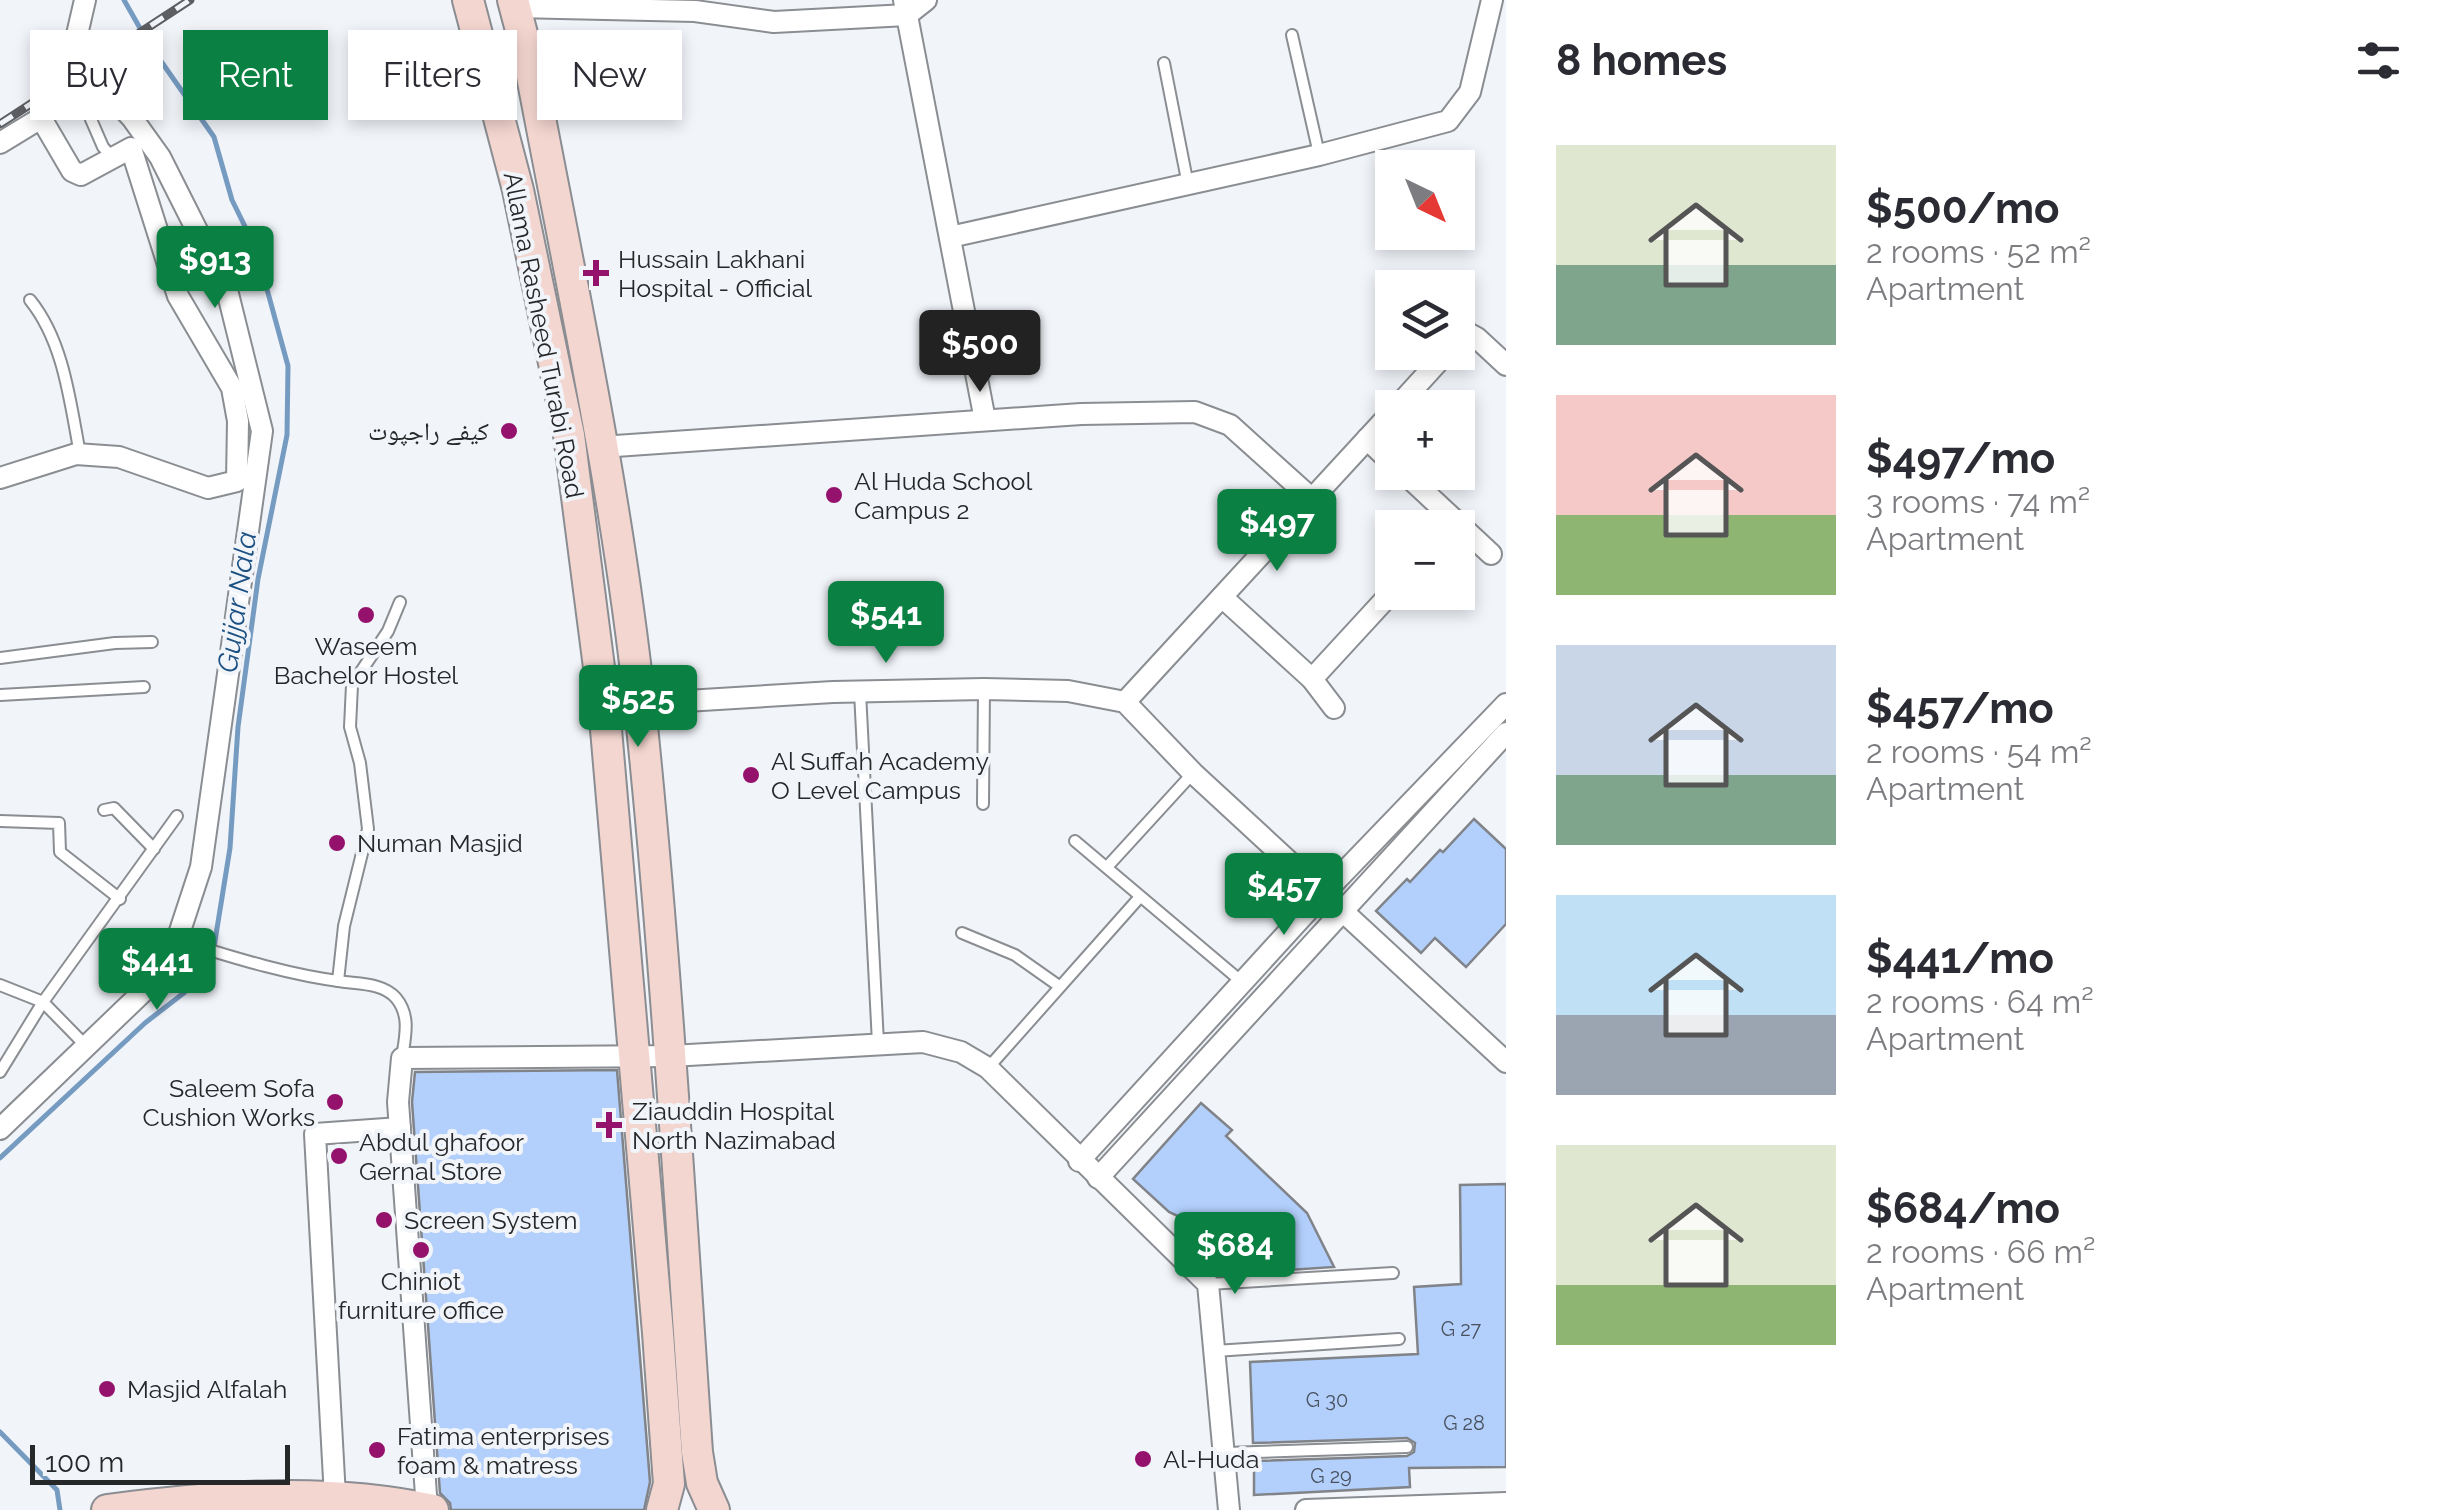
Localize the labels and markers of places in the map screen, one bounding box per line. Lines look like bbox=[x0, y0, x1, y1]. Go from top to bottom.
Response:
pin: $913 bbox=[156, 226, 274, 311]
place label: Hussain Lakhani Hospital - Official bbox=[618, 244, 812, 303]
marker: Hussain Lakhani Hospital - Official bbox=[583, 260, 609, 286]
pin: $500 bbox=[921, 310, 1039, 395]
place label: کیفے راجپوت bbox=[368, 416, 489, 446]
marker: کیفے راجپوت bbox=[498, 420, 520, 442]
place label: Al Huda School Campus 2 bbox=[854, 466, 1032, 525]
marker: Al Huda School Campus 2 bbox=[823, 484, 845, 506]
pin: $497 bbox=[1218, 489, 1336, 574]
pin: $541 bbox=[827, 581, 945, 666]
marker: Waseem Bachelor Hostel bbox=[355, 604, 377, 626]
place label: Waseem Bachelor Hostel bbox=[274, 631, 458, 690]
pin: $525 bbox=[579, 665, 697, 750]
place label: Al Suffah Academy O Level Campus bbox=[771, 746, 989, 805]
marker: Al Suffah Academy O Level Campus bbox=[740, 764, 762, 786]
place label: Numan Masjid bbox=[357, 828, 523, 858]
marker: Numan Masjid bbox=[326, 832, 348, 854]
pin: $457 bbox=[1225, 853, 1343, 938]
pin: $441 bbox=[98, 928, 216, 1013]
place label: Saleem Sofa Cushion Works bbox=[142, 1073, 315, 1132]
marker: Saleem Sofa Cushion Works bbox=[324, 1091, 346, 1113]
place label: Ziauddin Hospital North Nazimabad bbox=[632, 1096, 836, 1155]
marker: Ziauddin Hospital North Nazimabad bbox=[596, 1112, 622, 1138]
place label: Abdul ghafoor Gernal Store bbox=[359, 1127, 524, 1186]
marker: Abdul ghafoor Gernal Store bbox=[328, 1145, 350, 1167]
place label: Screen System bbox=[404, 1205, 577, 1235]
marker: Screen System bbox=[373, 1209, 395, 1231]
pin: $684 bbox=[1176, 1212, 1294, 1297]
marker: Chiniot furniture office bbox=[410, 1239, 432, 1261]
place label: Chiniot furniture office bbox=[338, 1266, 504, 1325]
place label: Masjid Alfalah bbox=[127, 1374, 287, 1404]
marker: Masjid Alfalah bbox=[96, 1378, 118, 1400]
place label: Fatima enterprises foam & matress bbox=[397, 1421, 610, 1480]
marker: Fatima enterprises foam & matress bbox=[366, 1439, 388, 1461]
place label: Al-Huda bbox=[1163, 1444, 1259, 1474]
marker: Al-Huda bbox=[1132, 1448, 1154, 1470]

